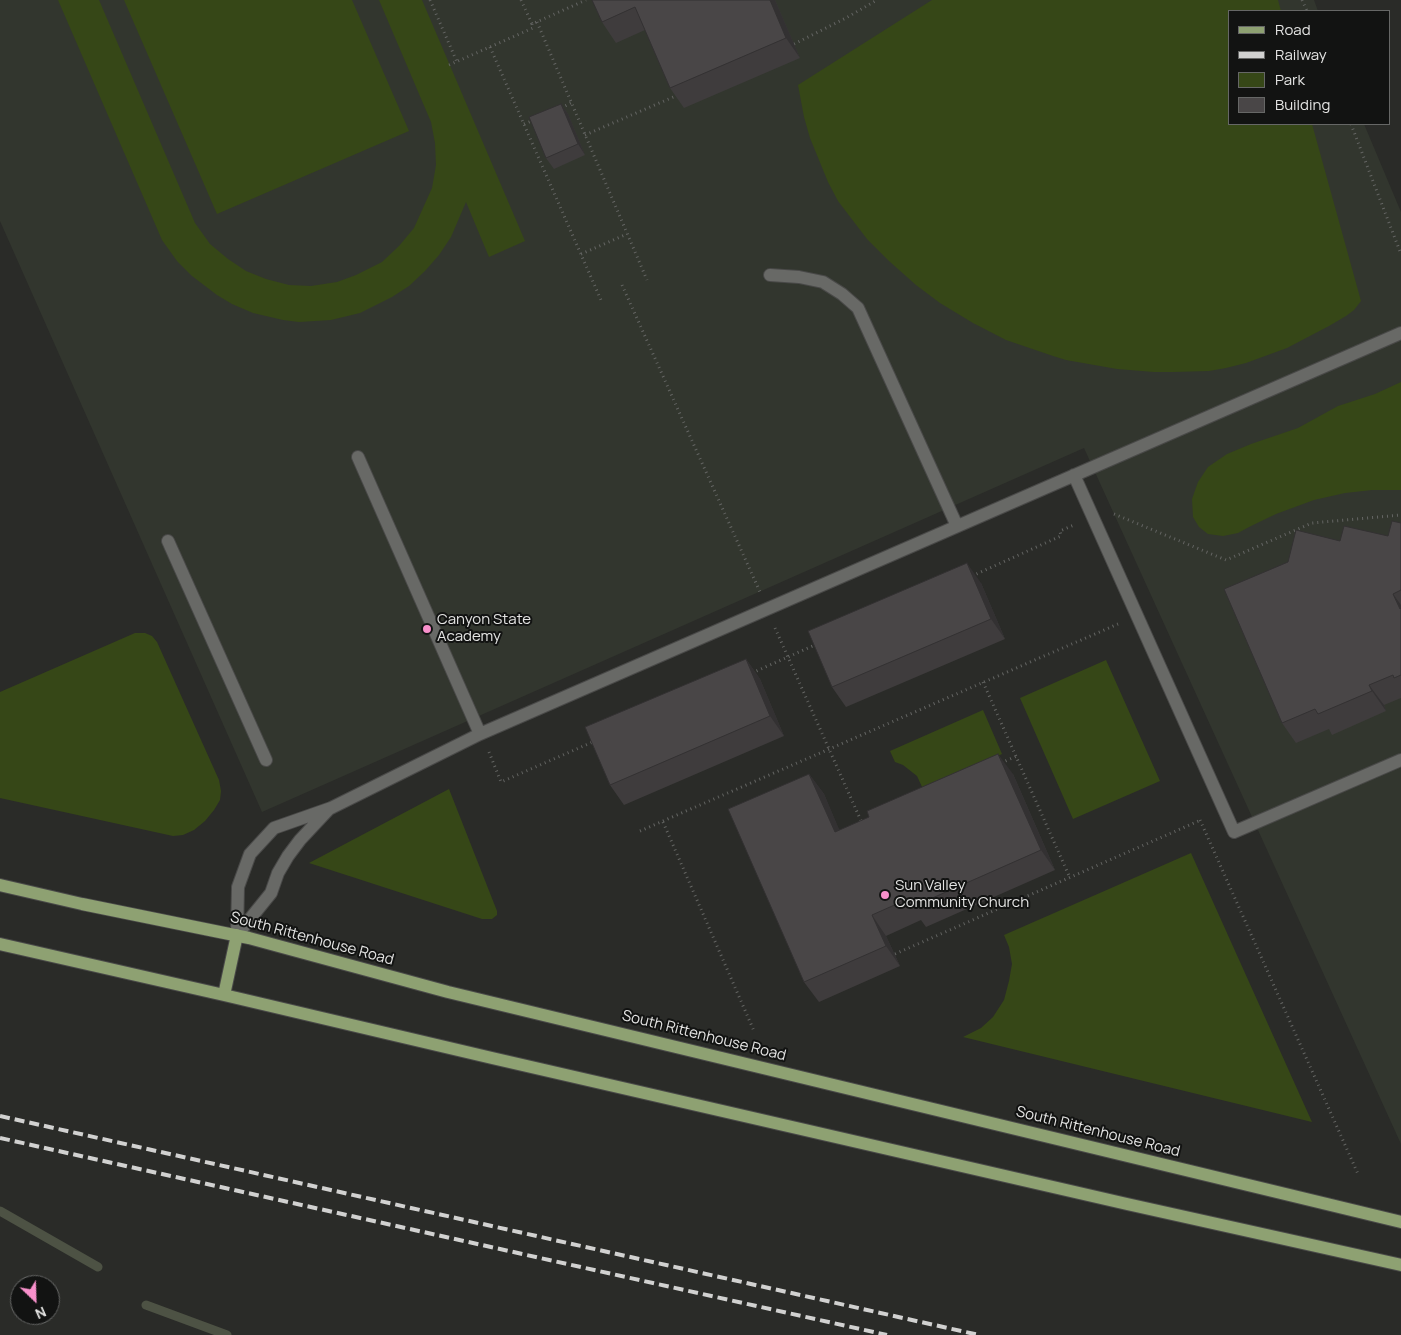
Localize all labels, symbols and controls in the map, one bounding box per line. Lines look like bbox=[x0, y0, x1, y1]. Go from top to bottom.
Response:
legend bbox=[1228, 10, 1391, 125]
text: Road bbox=[1275, 19, 1311, 40]
text: Railway bbox=[1275, 44, 1327, 65]
text: Park bbox=[1275, 69, 1305, 90]
text: Building bbox=[1275, 94, 1330, 115]
place label: Canyon State Academy bbox=[437, 611, 531, 646]
marker: Canyon State Academy bbox=[421, 623, 433, 635]
place label: Sun Valley Community Church bbox=[895, 877, 1029, 912]
marker: Sun Valley Community Church bbox=[879, 889, 891, 901]
street label: South Rittenhouse Road bbox=[228, 909, 396, 969]
street label: South Rittenhouse Road bbox=[620, 1007, 788, 1065]
street label: South Rittenhouse Road bbox=[1014, 1103, 1182, 1161]
north arrow bbox=[10, 1275, 60, 1325]
text: N bbox=[32, 1303, 49, 1324]

